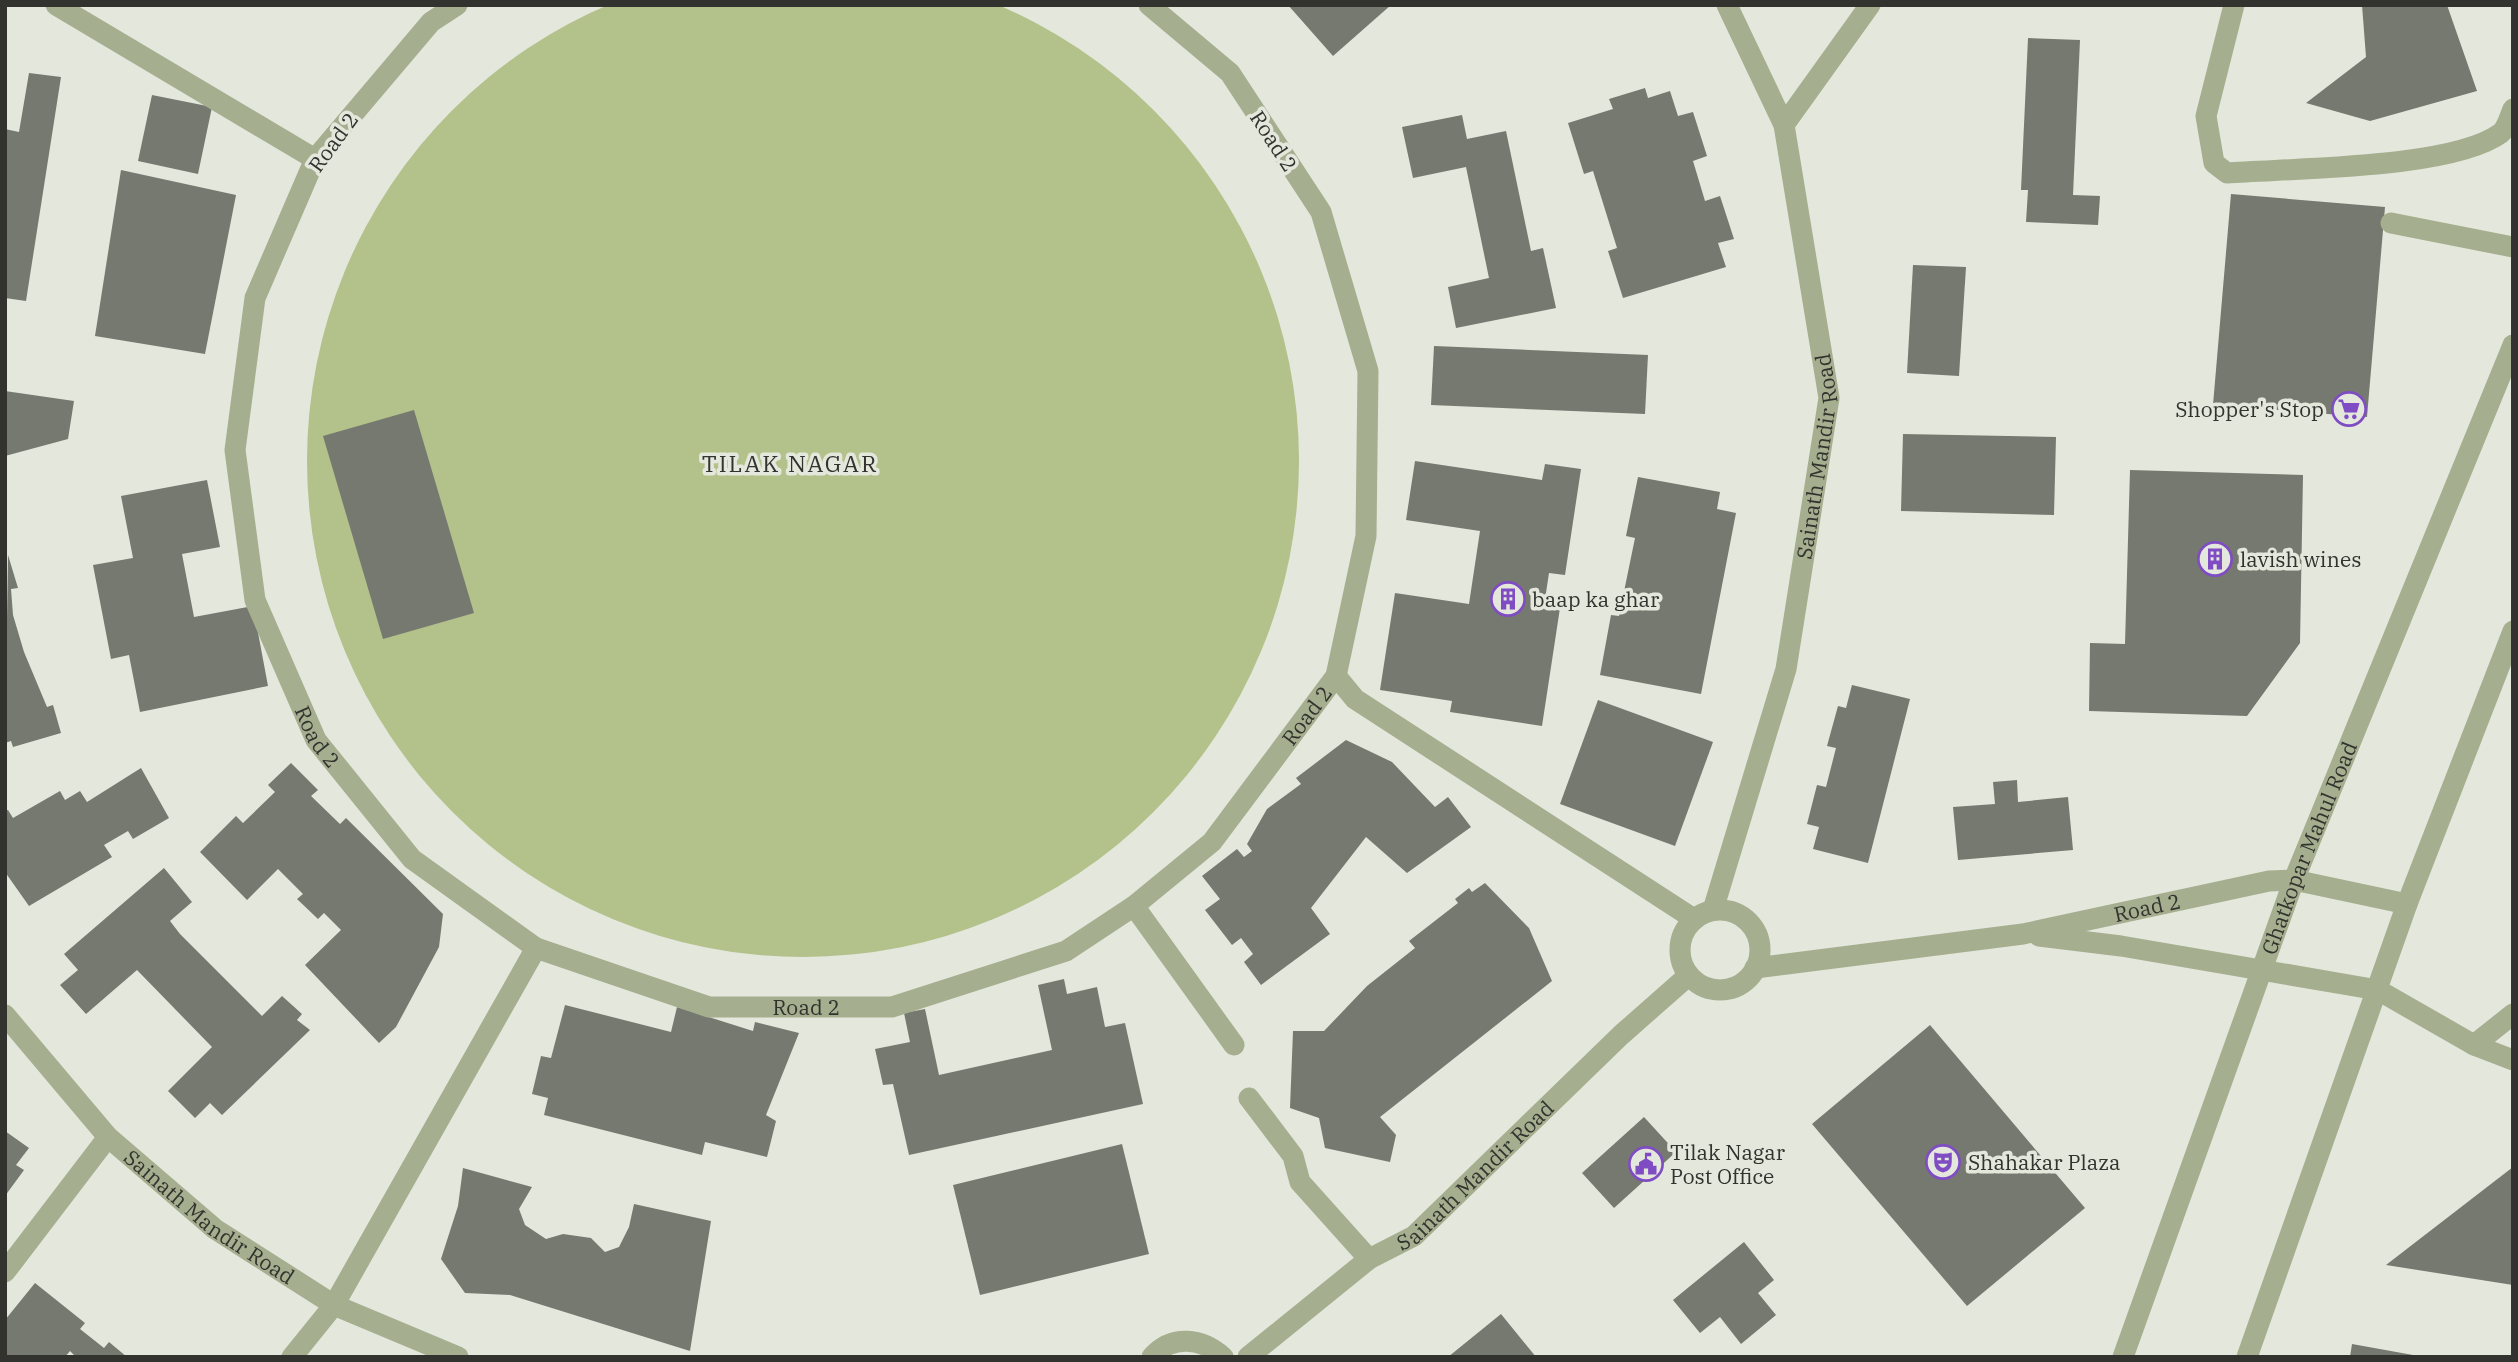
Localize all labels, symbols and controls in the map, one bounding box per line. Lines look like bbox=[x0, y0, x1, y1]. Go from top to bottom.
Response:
street label: Road 2 bbox=[1244, 105, 1304, 177]
street label: Road 2 bbox=[302, 106, 364, 178]
street label: Sainath Mandir Road bbox=[1790, 352, 1844, 561]
supermarket icon: Shopper's Stop bbox=[2330, 390, 2368, 428]
place label: Shopper's Stop bbox=[2175, 395, 2324, 423]
district label: TILAK NAGAR bbox=[702, 448, 878, 478]
building icon: lavish wines bbox=[2196, 540, 2234, 578]
place label: lavish wines bbox=[2240, 545, 2361, 573]
building icon: baap ka ghar bbox=[1489, 580, 1527, 618]
place label: baap ka ghar bbox=[1532, 585, 1660, 613]
street label: Road 2 bbox=[1275, 680, 1338, 751]
street label: Road 2 bbox=[289, 701, 347, 773]
street label: Ghatkopar Mahul Road bbox=[2254, 737, 2363, 958]
street label: Road 2 bbox=[2111, 886, 2183, 928]
street label: Road 2 bbox=[773, 993, 840, 1021]
street label: Sainath Mandir Road bbox=[1392, 1094, 1560, 1257]
place label: Tilak Nagar Post Office bbox=[1670, 1138, 1786, 1190]
street label: Sainath Mandir Road bbox=[118, 1143, 300, 1290]
theatre icon: Shahakar Plaza bbox=[1924, 1143, 1962, 1181]
public building icon: Tilak Nagar Post Office bbox=[1627, 1145, 1665, 1183]
place label: Shahakar Plaza bbox=[1968, 1148, 2120, 1176]

